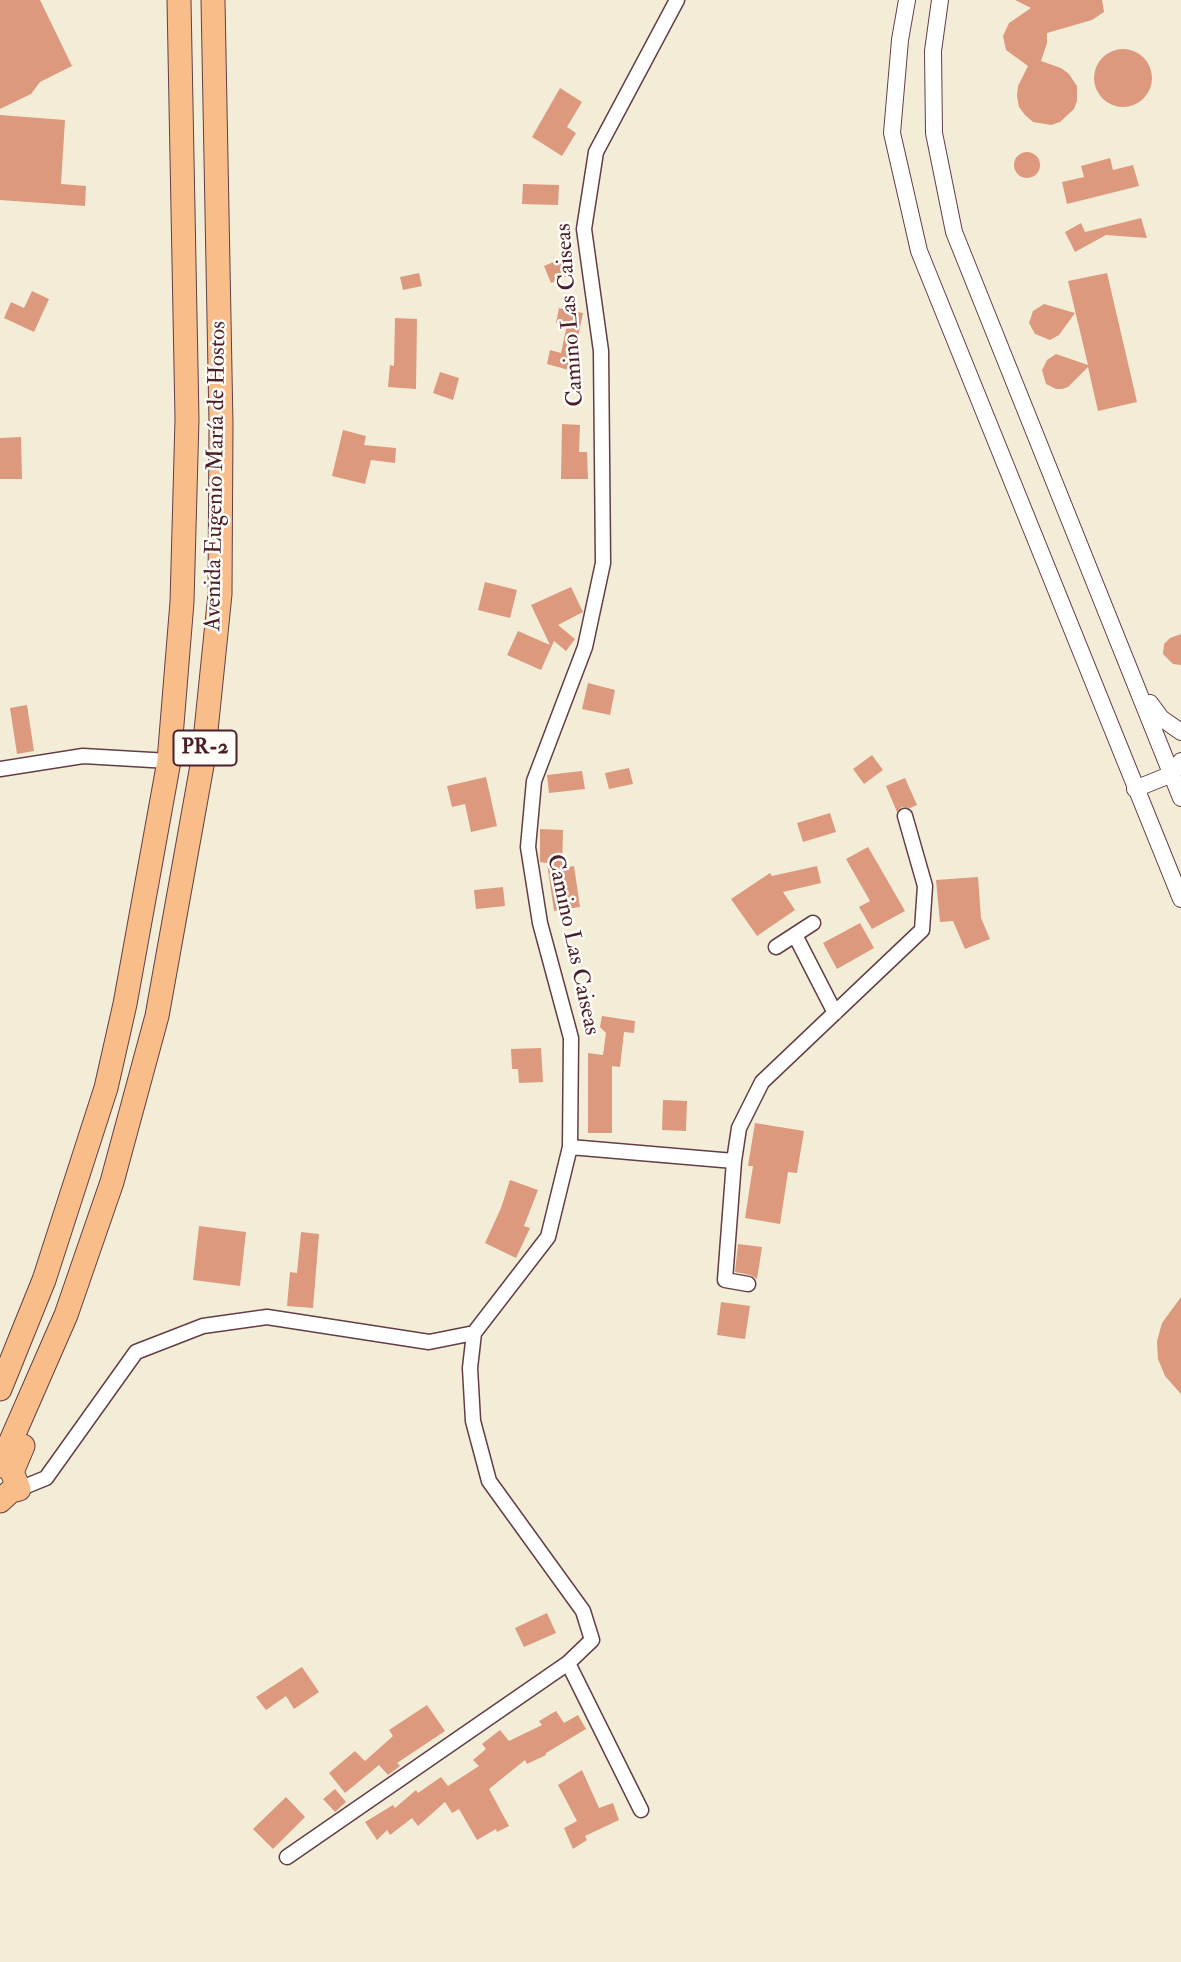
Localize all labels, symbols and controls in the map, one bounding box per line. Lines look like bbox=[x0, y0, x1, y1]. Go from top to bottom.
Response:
street label: Camino Las Caiseas bbox=[551, 222, 591, 408]
street label: Avenida Eugenio María de Hostos bbox=[200, 321, 234, 631]
road number: PR-2 bbox=[174, 730, 236, 766]
street label: Camino Las Caiseas bbox=[539, 852, 605, 1038]

